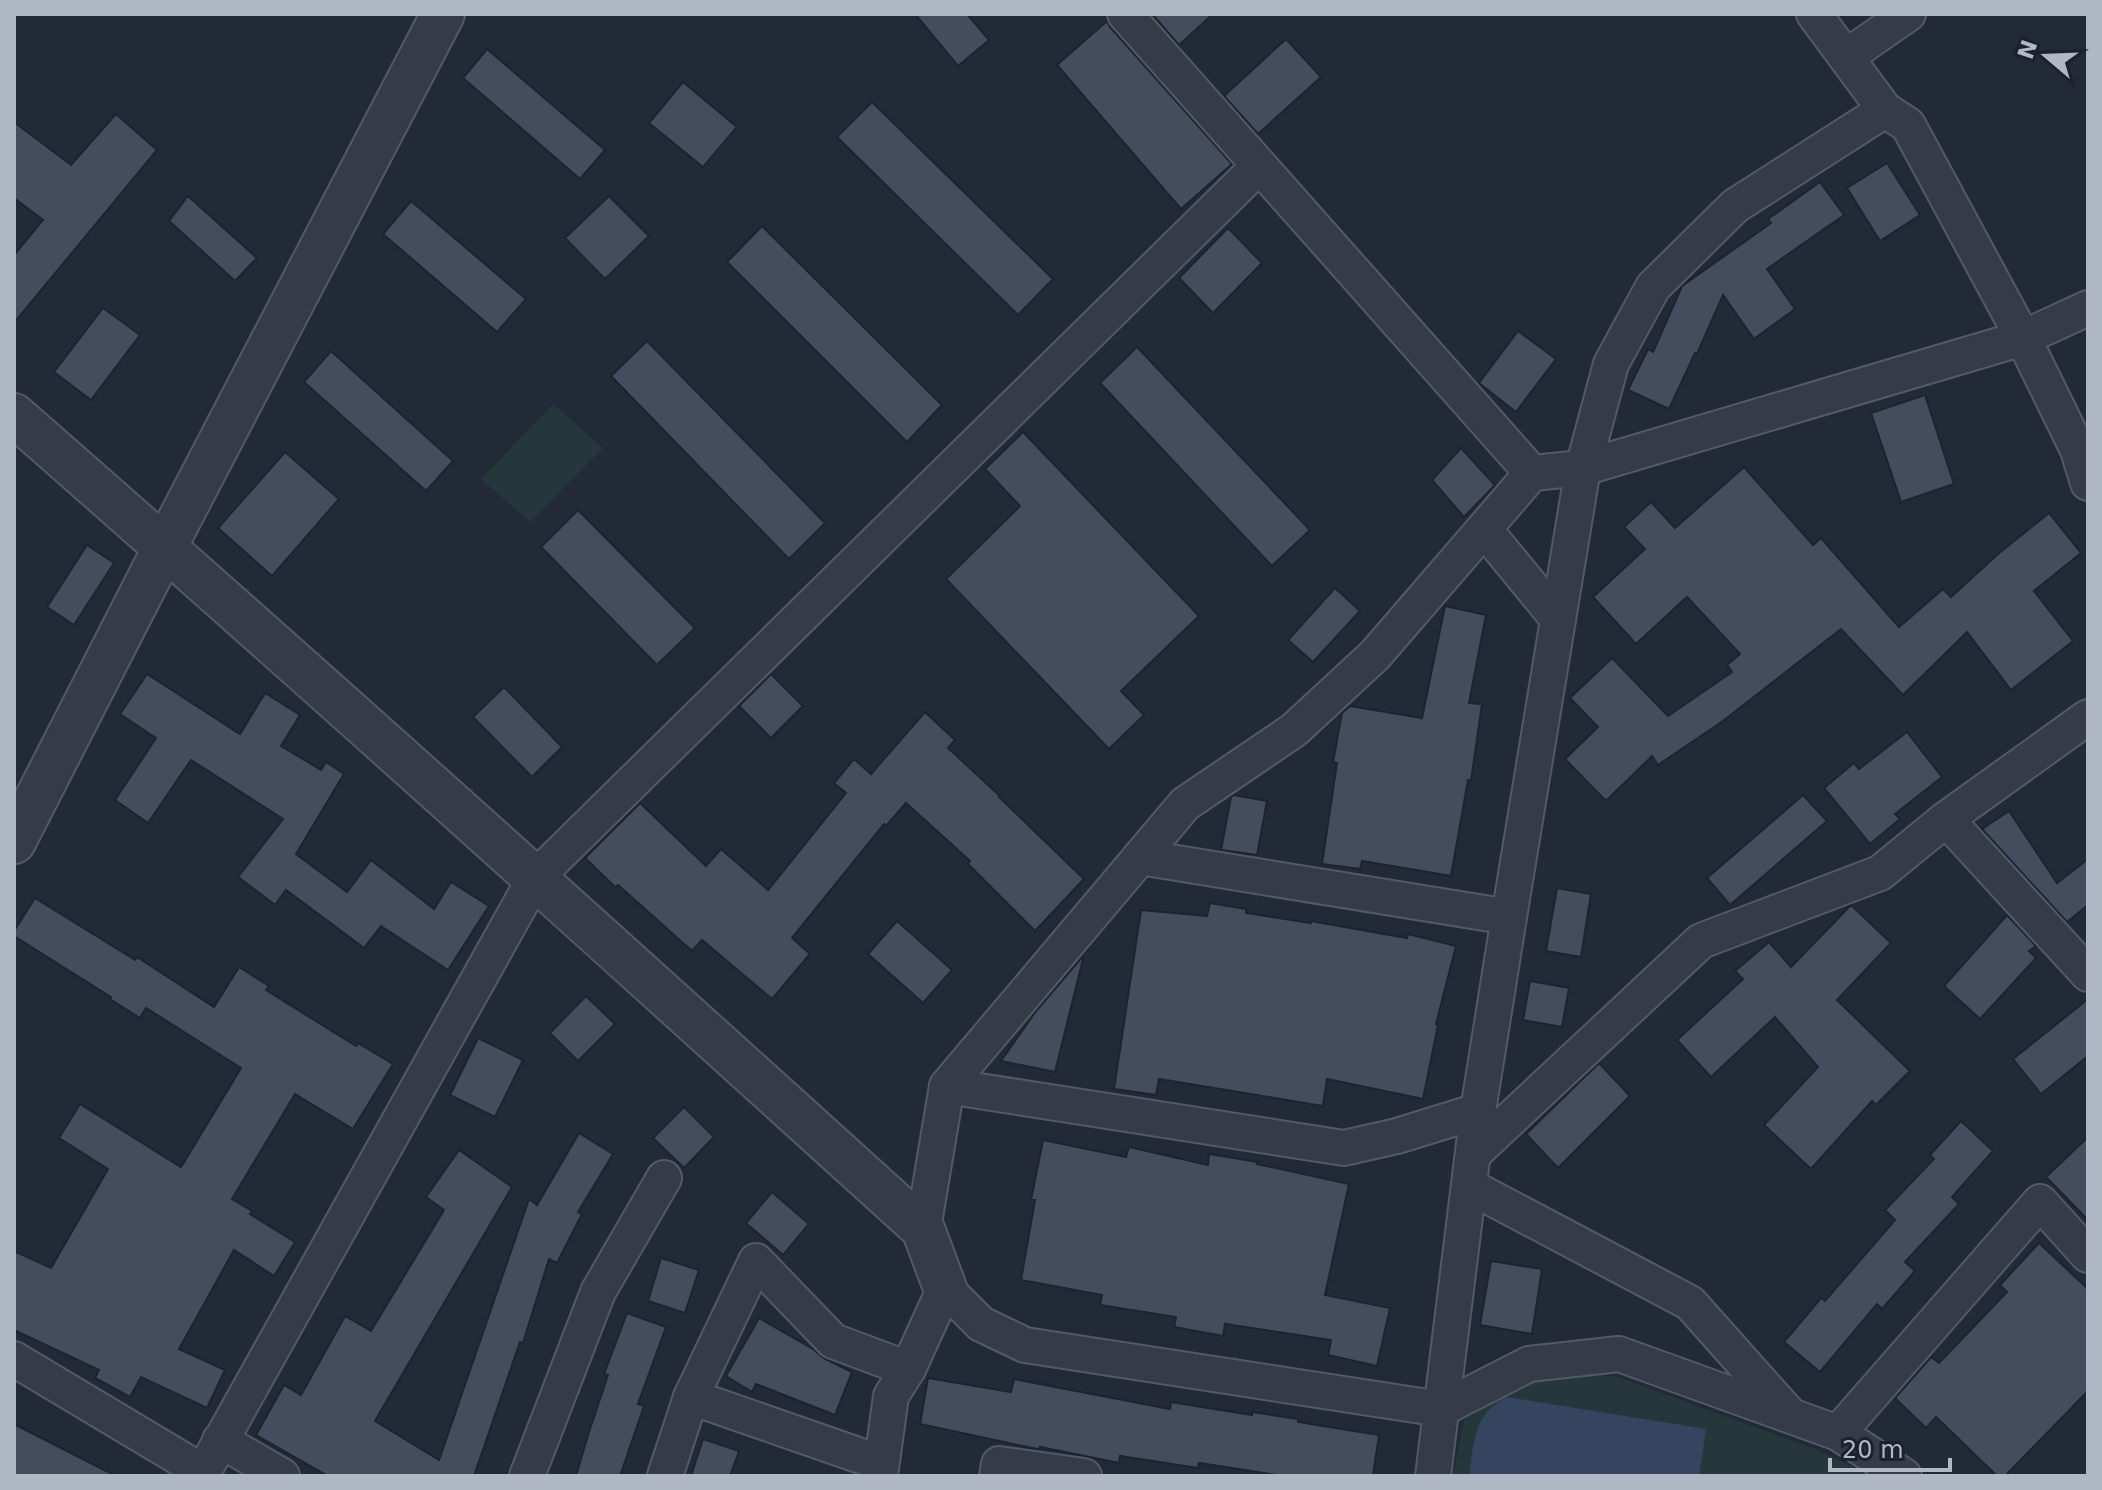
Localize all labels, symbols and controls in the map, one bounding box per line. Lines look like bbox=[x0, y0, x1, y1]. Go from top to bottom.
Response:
north arrow bbox=[2006, 16, 2086, 96]
text: N bbox=[2013, 37, 2042, 62]
scale bar bbox=[1830, 1422, 1950, 1472]
text: 20 m bbox=[1842, 1436, 1904, 1464]

